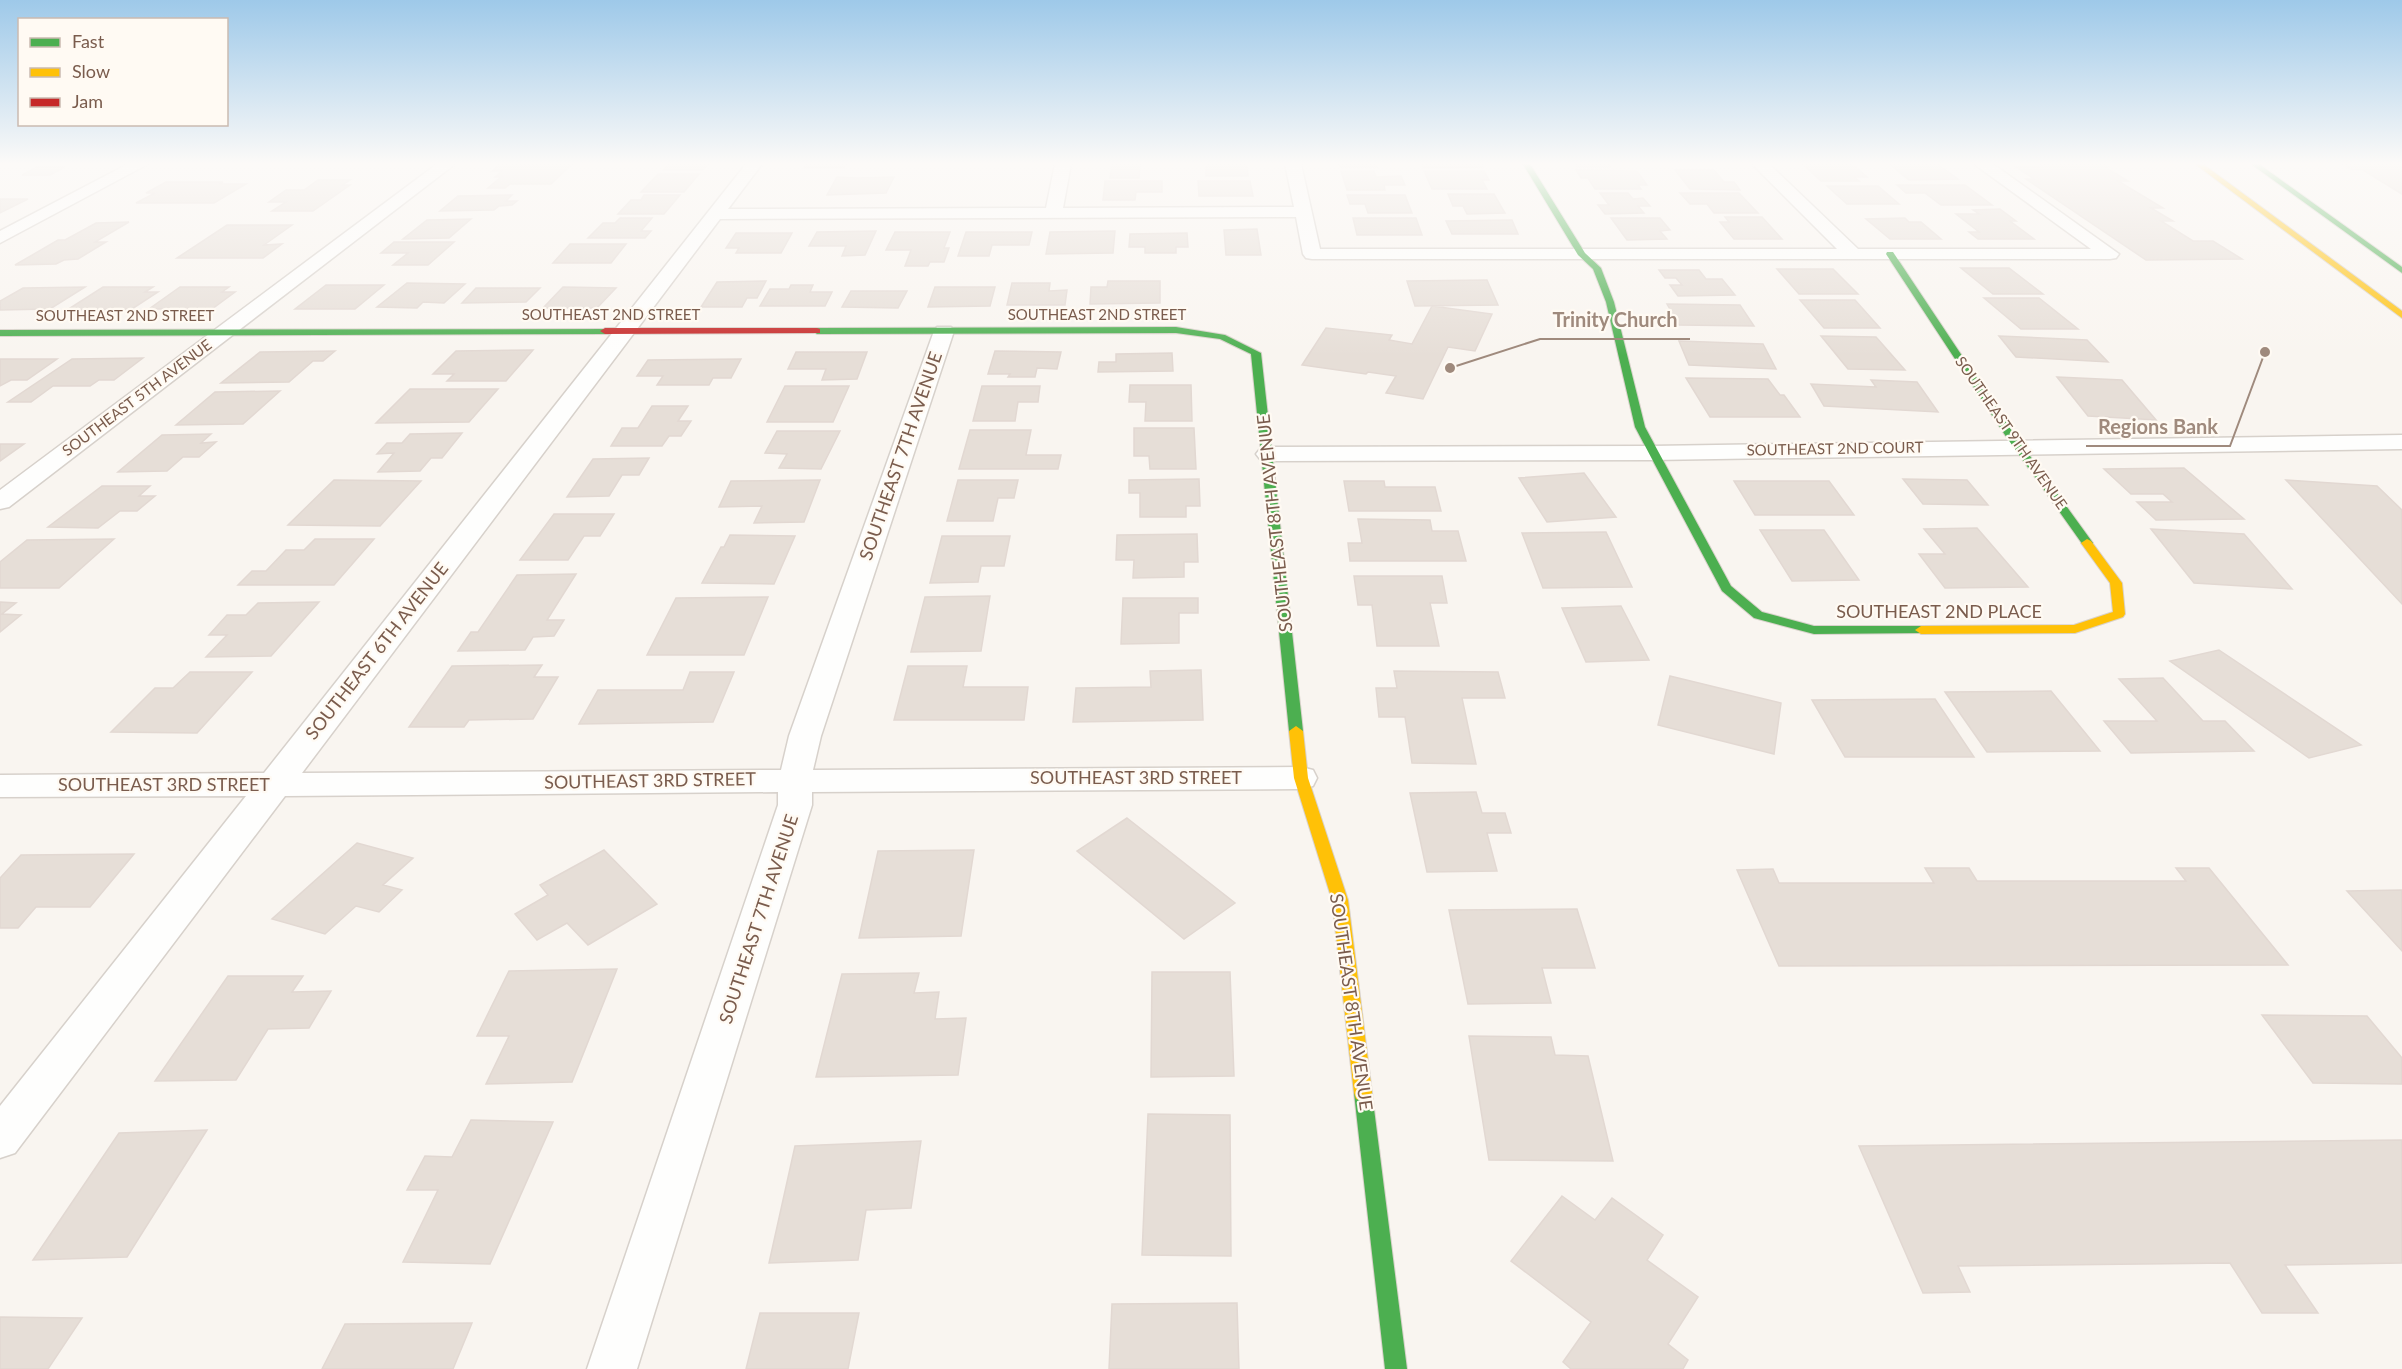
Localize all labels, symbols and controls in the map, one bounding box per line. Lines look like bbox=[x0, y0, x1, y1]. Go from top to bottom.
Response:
legend bbox=[18, 18, 228, 126]
text: Fast bbox=[72, 30, 105, 52]
text: Slow bbox=[72, 60, 110, 82]
text: Jam bbox=[72, 90, 103, 112]
callout: Trinity Church bbox=[1540, 301, 1690, 339]
street label: SOUTHEAST 2ND STREET bbox=[522, 305, 700, 323]
street label: SOUTHEAST 2ND STREET bbox=[1008, 305, 1186, 323]
street label: SOUTHEAST 2ND STREET bbox=[36, 306, 214, 324]
text: Trinity Church bbox=[1552, 307, 1678, 331]
street label: SOUTHEAST 5TH AVENUE bbox=[58, 335, 215, 459]
street label: SOUTHEAST 7TH AVENUE bbox=[854, 349, 946, 563]
street label: SOUTHEAST 9TH AVENUE bbox=[1952, 353, 2071, 512]
callout: Regions Bank bbox=[2086, 408, 2230, 446]
street label: SOUTHEAST 8TH AVENUE bbox=[1252, 413, 1296, 633]
text: Regions Bank bbox=[2098, 414, 2218, 438]
street label: SOUTHEAST 2ND COURT bbox=[1746, 437, 1924, 459]
street label: SOUTHEAST 6TH AVENUE bbox=[300, 557, 452, 743]
street label: SOUTHEAST 2ND PLACE bbox=[1836, 600, 2042, 622]
street label: SOUTHEAST 3RD STREET bbox=[1030, 766, 1242, 788]
street label: SOUTHEAST 3RD STREET bbox=[544, 767, 756, 793]
street label: SOUTHEAST 3RD STREET bbox=[58, 773, 270, 795]
street label: SOUTHEAST 7TH AVENUE bbox=[714, 811, 802, 1026]
street label: SOUTHEAST 8TH AVENUE bbox=[1326, 892, 1378, 1112]

